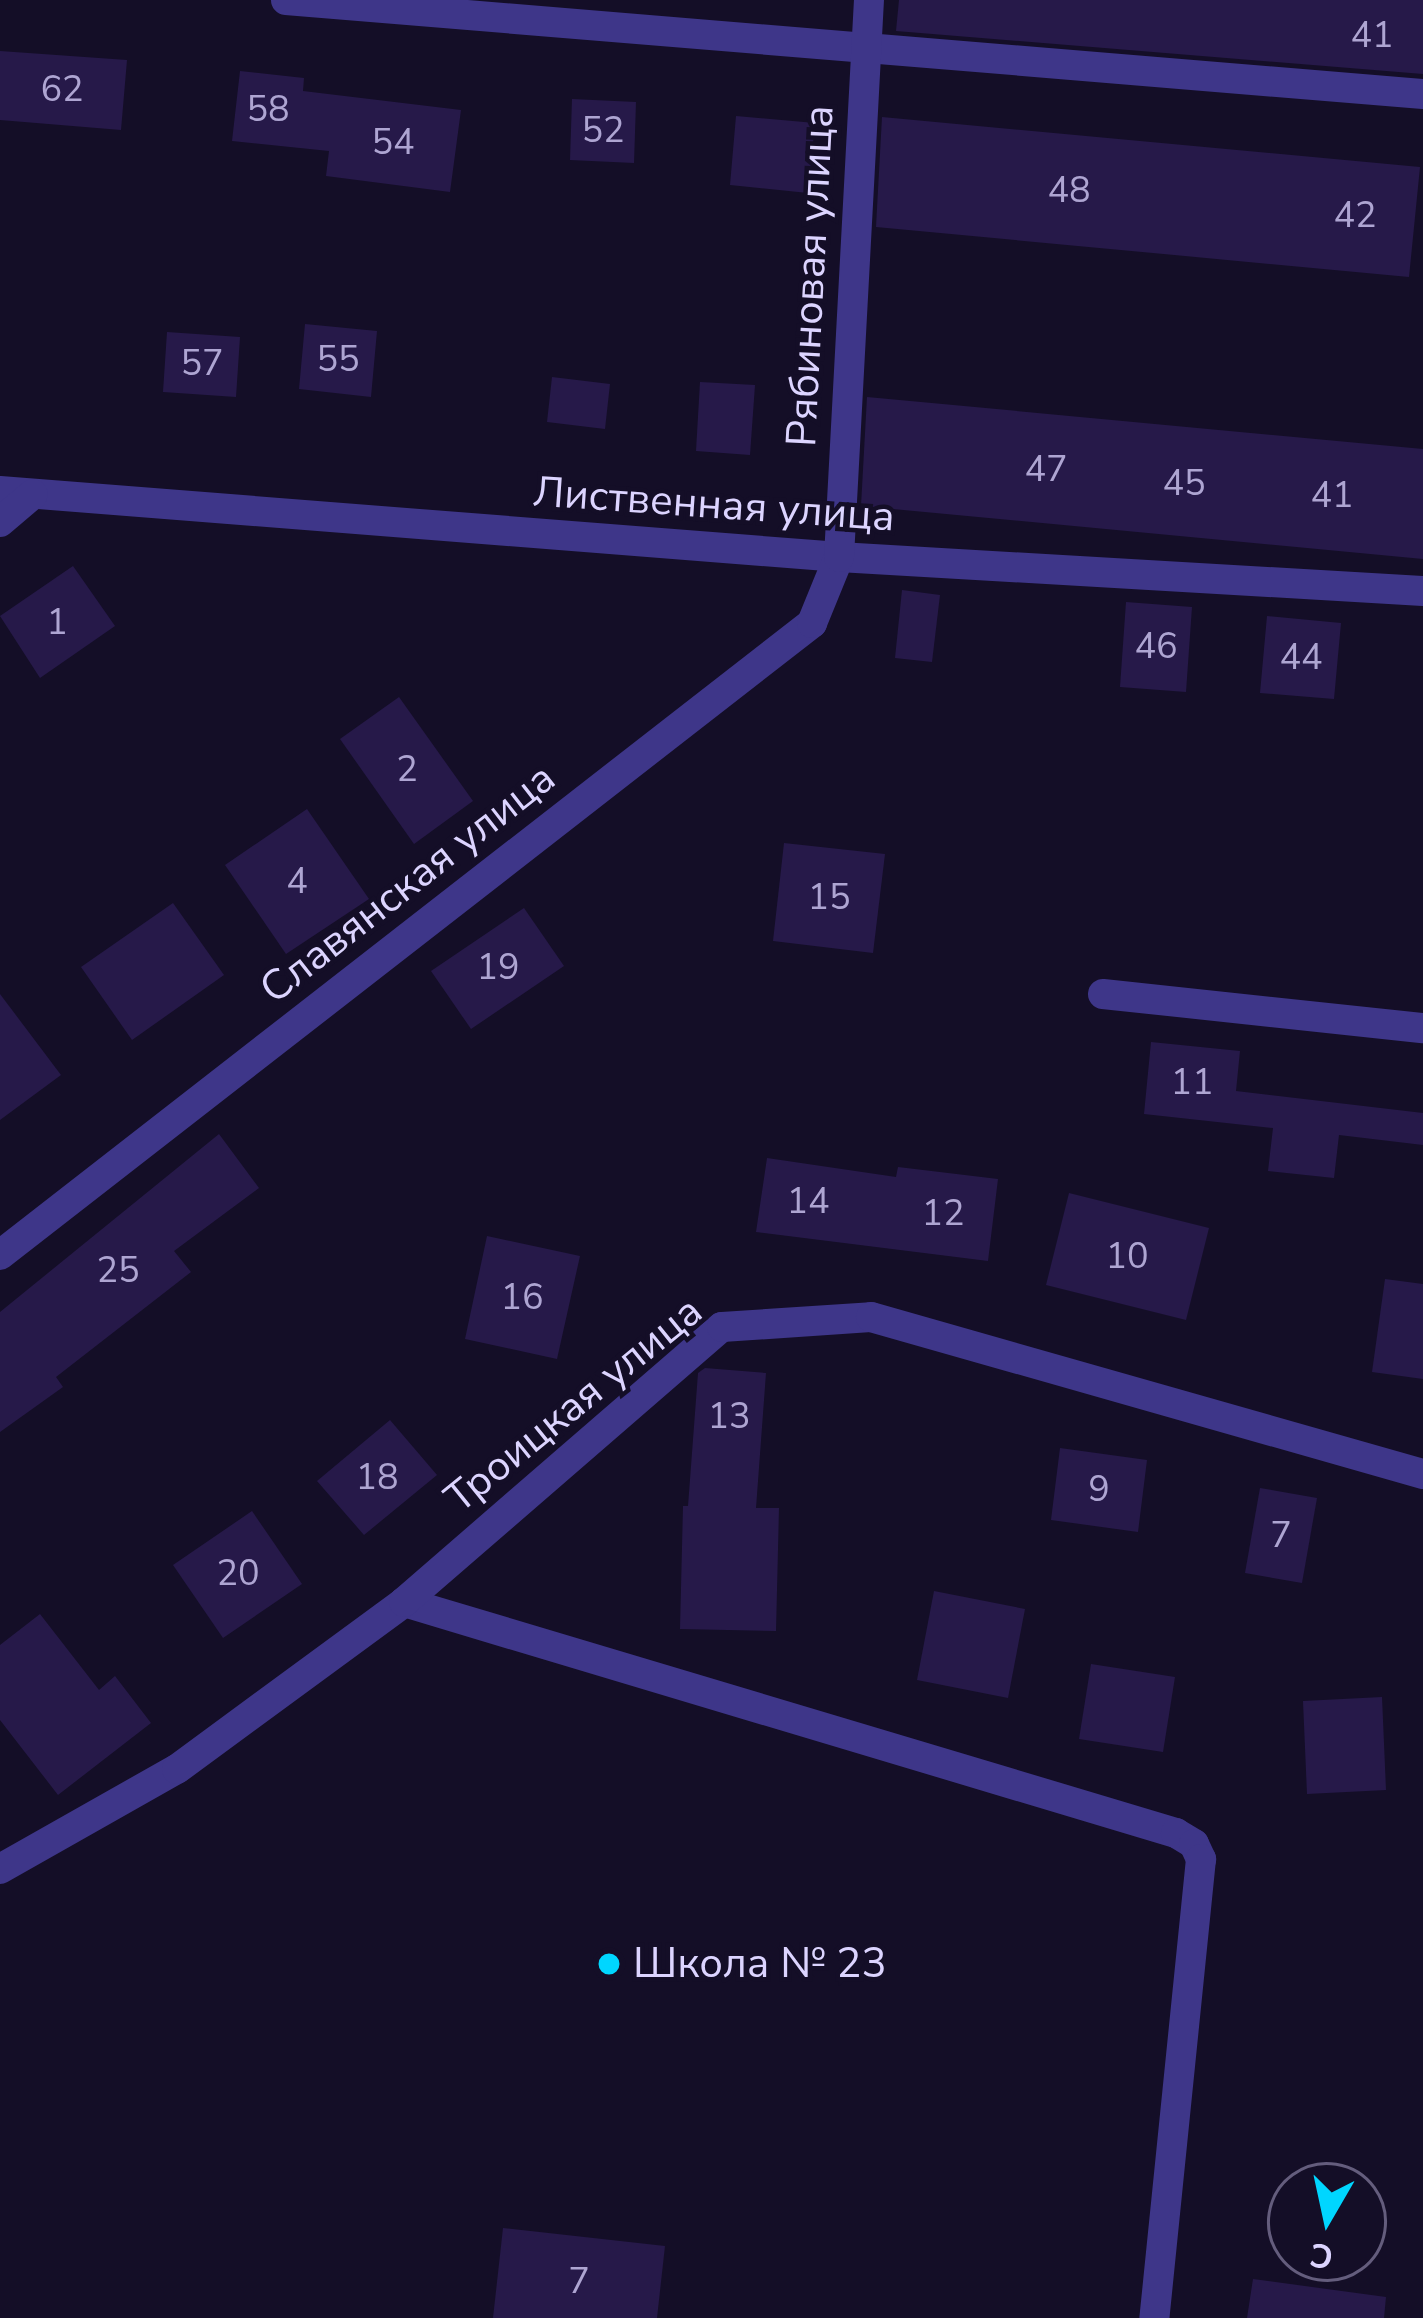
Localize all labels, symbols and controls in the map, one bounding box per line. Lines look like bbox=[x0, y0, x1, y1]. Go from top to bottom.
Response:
house number: 41 bbox=[1350, 14, 1394, 58]
house number: 62 bbox=[40, 68, 84, 112]
house number: 58 bbox=[246, 88, 290, 132]
street label: Рябиновая улица bbox=[777, 104, 845, 448]
house number: 52 bbox=[581, 109, 625, 153]
house number: 54 bbox=[371, 121, 415, 165]
house number: 48 bbox=[1047, 169, 1091, 213]
house number: 42 bbox=[1333, 194, 1377, 238]
house number: 55 bbox=[316, 338, 360, 382]
house number: 57 bbox=[180, 342, 224, 386]
house number: 47 bbox=[1024, 448, 1068, 492]
house number: 45 bbox=[1162, 462, 1206, 506]
street label: Лиственная улица bbox=[531, 467, 897, 543]
house number: 41 bbox=[1310, 474, 1354, 518]
house number: 1 bbox=[46, 601, 68, 645]
house number: 46 bbox=[1134, 625, 1178, 669]
house number: 44 bbox=[1279, 636, 1323, 680]
house number: 2 bbox=[396, 748, 418, 792]
street label: Славянская улица bbox=[250, 753, 566, 1015]
house number: 4 bbox=[286, 860, 308, 904]
house number: 15 bbox=[807, 876, 851, 920]
house number: 19 bbox=[476, 946, 520, 990]
house number: 11 bbox=[1170, 1061, 1214, 1105]
house number: 14 bbox=[786, 1180, 830, 1224]
house number: 12 bbox=[921, 1192, 965, 1236]
house number: 10 bbox=[1105, 1235, 1149, 1279]
house number: 25 bbox=[96, 1249, 140, 1293]
house number: 16 bbox=[500, 1276, 544, 1320]
street label: Троицкая улица bbox=[435, 1286, 713, 1524]
house number: 13 bbox=[707, 1395, 751, 1439]
house number: 18 bbox=[355, 1456, 399, 1500]
house number: 9 bbox=[1088, 1468, 1110, 1512]
house number: 7 bbox=[1270, 1514, 1292, 1558]
house number: 20 bbox=[216, 1552, 260, 1596]
place label: Школа № 23 bbox=[633, 1939, 887, 1989]
marker: Школа № 23 bbox=[596, 1951, 622, 1977]
north arrow bbox=[1267, 2162, 1387, 2282]
text: С bbox=[1307, 2231, 1336, 2279]
house number: 7 bbox=[568, 2260, 590, 2304]

